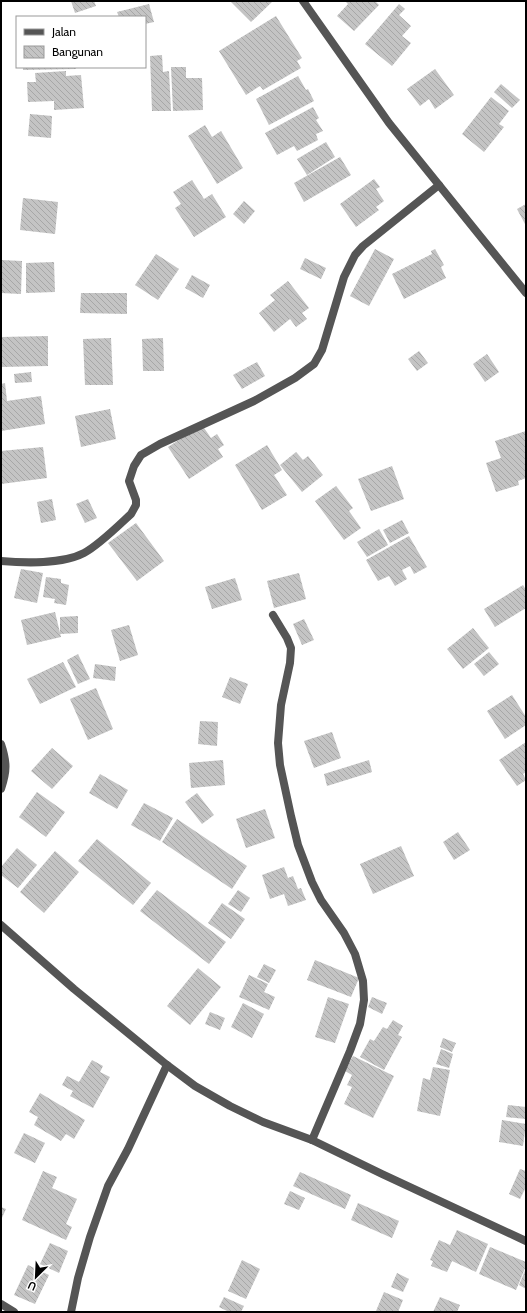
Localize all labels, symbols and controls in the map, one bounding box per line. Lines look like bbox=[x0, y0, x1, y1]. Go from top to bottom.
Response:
legend bbox=[16, 16, 146, 68]
text: Jalan bbox=[51, 24, 76, 39]
text: Bangunan bbox=[52, 44, 103, 59]
north arrow bbox=[16, 1257, 56, 1297]
text: U bbox=[25, 1278, 38, 1294]

